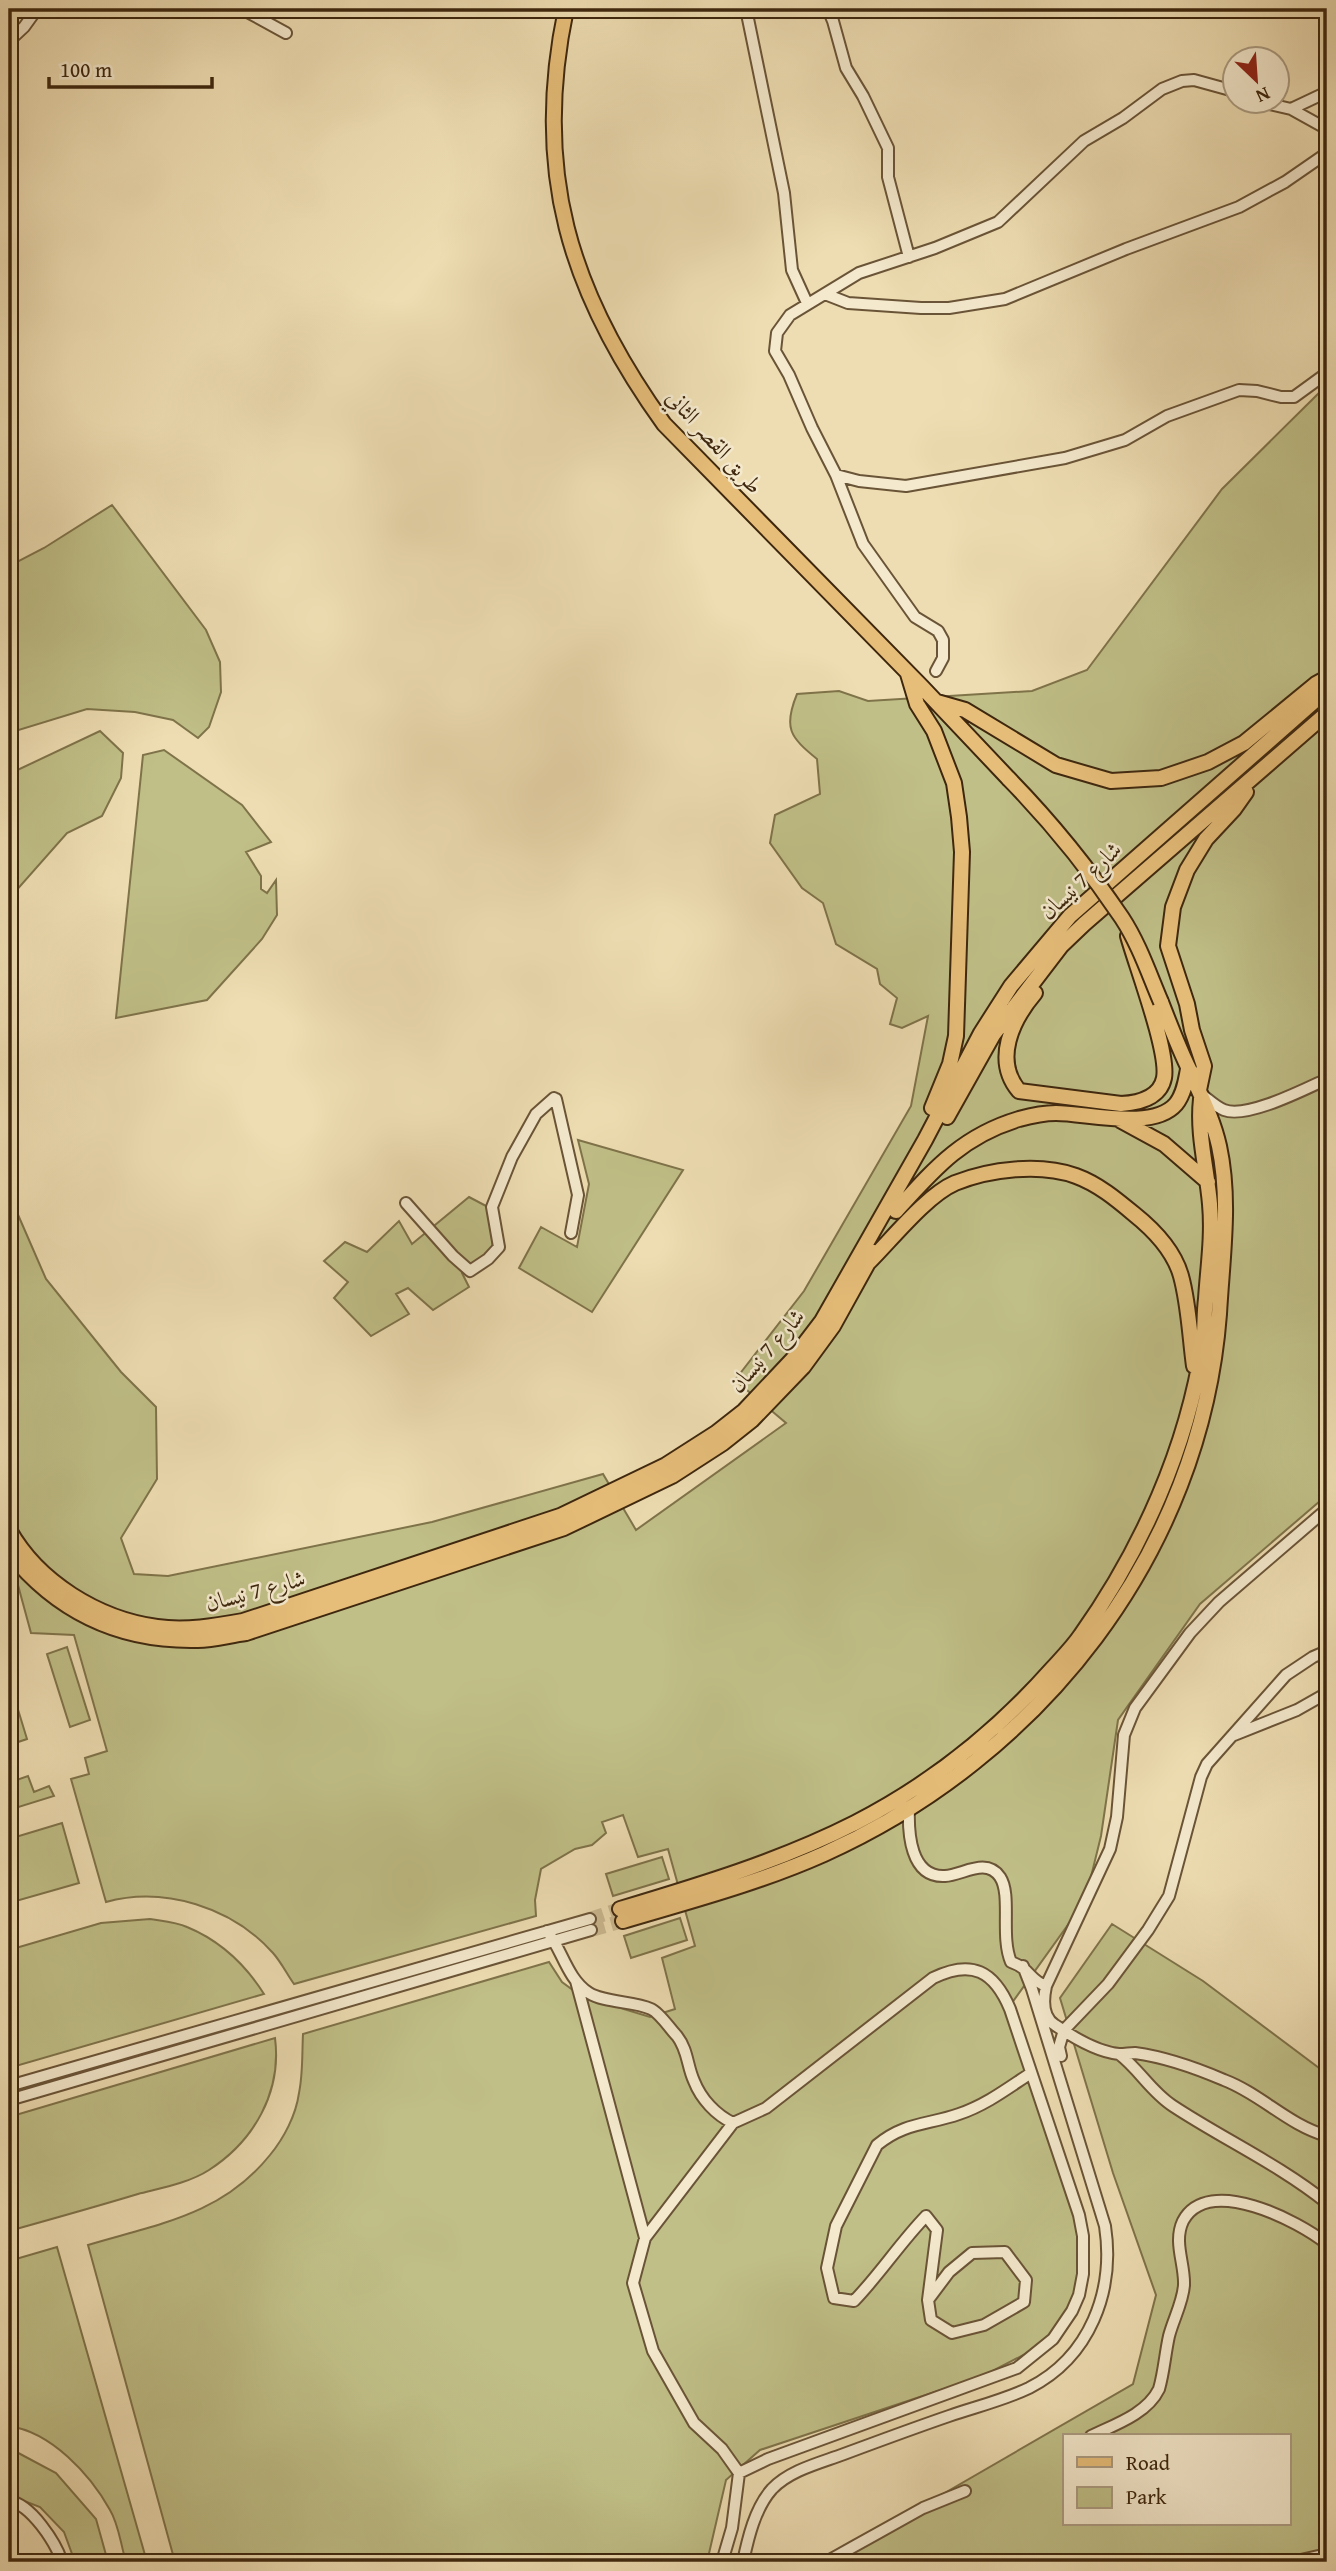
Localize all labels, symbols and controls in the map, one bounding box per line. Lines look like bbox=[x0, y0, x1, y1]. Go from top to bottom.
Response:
scale bar bbox=[49, 46, 212, 90]
north arrow bbox=[1220, 46, 1290, 116]
text: 100 m bbox=[60, 54, 112, 85]
text: N bbox=[1251, 80, 1275, 111]
street label: طريق القصر الثاني bbox=[657, 381, 771, 503]
street label: شارع 7 نيسان bbox=[1031, 833, 1131, 930]
street label: شارع 7 نيسان bbox=[720, 1301, 815, 1402]
street label: شارع 7 نيسان bbox=[201, 1561, 310, 1623]
legend bbox=[1063, 2434, 1290, 2526]
text: Road bbox=[1126, 2447, 1171, 2478]
text: Park bbox=[1126, 2481, 1167, 2512]

